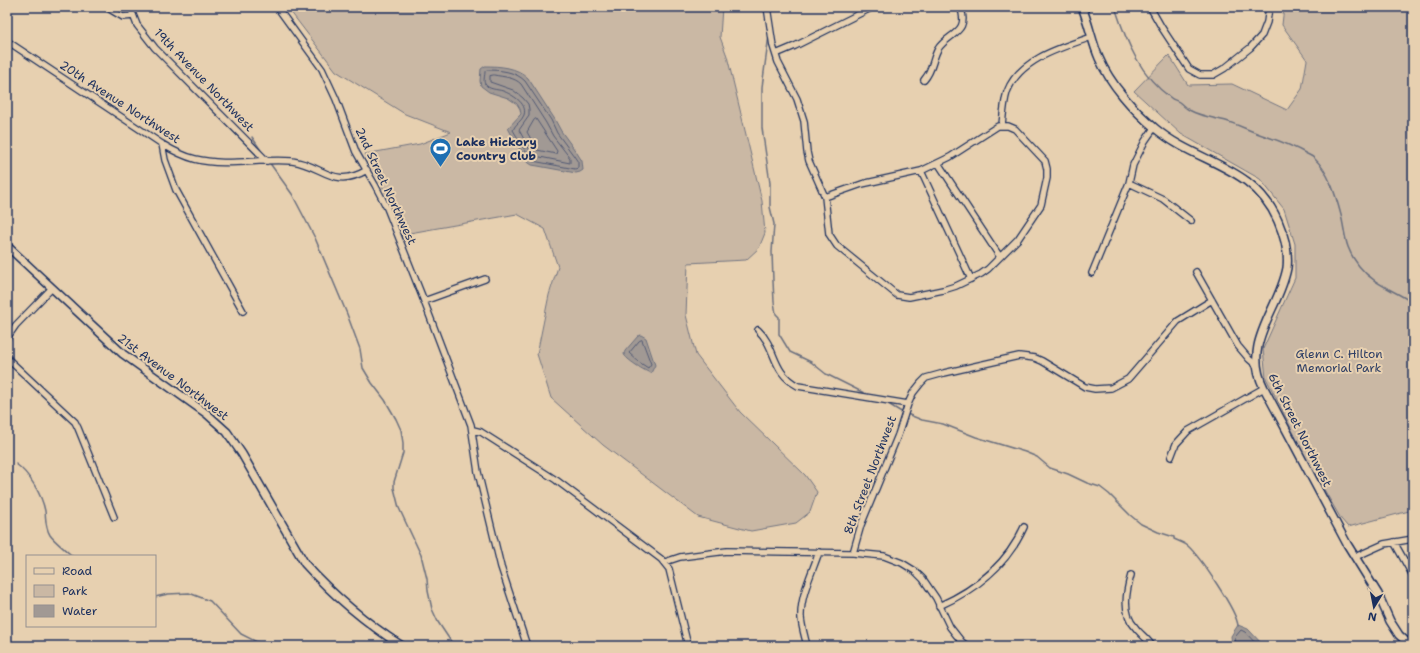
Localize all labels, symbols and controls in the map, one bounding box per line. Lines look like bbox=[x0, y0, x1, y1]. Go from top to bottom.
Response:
street label: 19th Avenue Northwest bbox=[151, 25, 257, 135]
street label: 20th Avenue Northwest bbox=[56, 57, 184, 147]
street label: 2nd Street Northwest bbox=[352, 125, 420, 247]
place label: Lake Hickory Country Club bbox=[456, 134, 537, 164]
sports icon: Lake Hickory Country Club bbox=[427, 136, 453, 169]
street label: 21st Avenue Northwest bbox=[114, 330, 232, 424]
park label: Glenn C. Hilton Memorial Park bbox=[1295, 346, 1383, 376]
street label: 6th Street Northwest bbox=[1264, 370, 1336, 490]
street label: 8th Street Northwest bbox=[840, 413, 900, 537]
legend bbox=[26, 555, 156, 627]
text: Road bbox=[62, 563, 93, 579]
text: Park bbox=[62, 583, 88, 599]
north arrow bbox=[1354, 587, 1394, 627]
text: Water bbox=[62, 603, 98, 619]
text: N bbox=[1366, 608, 1378, 624]

